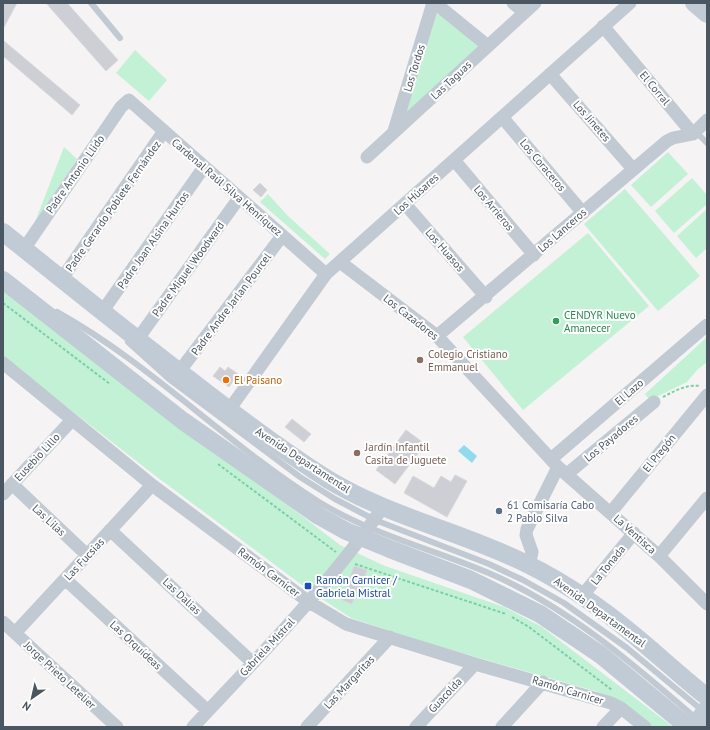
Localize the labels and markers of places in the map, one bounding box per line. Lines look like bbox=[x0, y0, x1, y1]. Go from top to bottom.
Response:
place label: CENDYR Nuevo Amanecer bbox=[564, 308, 636, 335]
marker: CENDYR Nuevo Amanecer bbox=[551, 316, 561, 326]
place label: Colegio Cristiano Emmanuel bbox=[428, 347, 508, 374]
marker: Colegio Cristiano Emmanuel bbox=[415, 355, 425, 365]
place label: El Paisano bbox=[234, 373, 282, 387]
marker: El Paisano bbox=[221, 375, 231, 385]
place label: Jardín Infantil Casita de Juguete bbox=[364, 440, 447, 467]
marker: Jardín Infantil Casita de Juguete bbox=[352, 448, 362, 458]
place label: 61 Comisaría Cabo 2 Pablo Silva bbox=[507, 498, 594, 525]
marker: 61 Comisaría Cabo 2 Pablo Silva bbox=[494, 506, 504, 516]
place label: Ramón Carnicer / Gabriela Mistral bbox=[316, 573, 398, 600]
marker: Ramón Carnicer / Gabriela Mistral bbox=[303, 581, 313, 591]

